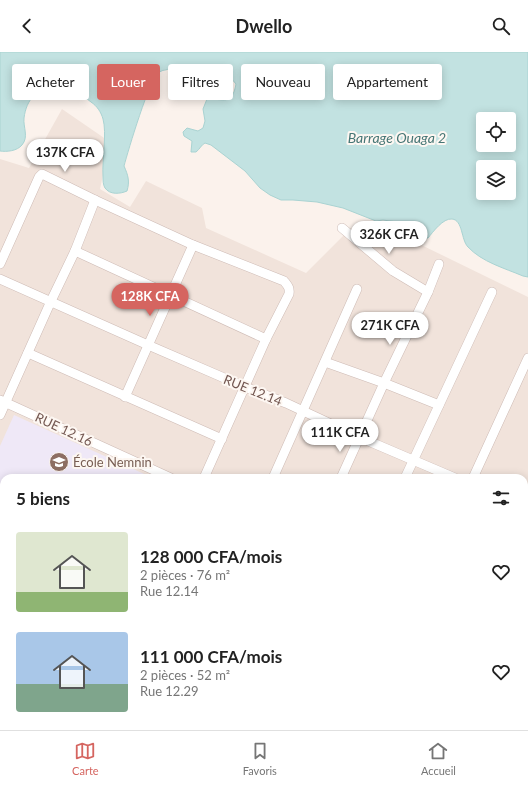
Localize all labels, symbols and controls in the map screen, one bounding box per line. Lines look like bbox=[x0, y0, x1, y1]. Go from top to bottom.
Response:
icon: back bbox=[16, 15, 38, 37]
text: Dwello bbox=[236, 15, 292, 37]
icon: search bbox=[490, 15, 512, 37]
chip: Acheter bbox=[12, 64, 89, 100]
chip: Louer bbox=[97, 64, 160, 100]
chip: Filtres bbox=[168, 64, 233, 100]
chip: Nouveau bbox=[241, 64, 325, 100]
chip: Appartement bbox=[333, 64, 442, 100]
map controls bbox=[476, 112, 516, 200]
button: locate bbox=[476, 112, 516, 152]
water label: Barrage Ouaga 2 bbox=[348, 129, 446, 146]
pin: 137K CFA bbox=[24, 139, 106, 173]
text: 137K CFA bbox=[36, 144, 94, 160]
button: layers bbox=[476, 160, 516, 200]
pin: 326K CFA bbox=[348, 221, 430, 255]
text: 326K CFA bbox=[360, 226, 418, 242]
pin: 128K CFA bbox=[109, 283, 191, 317]
text: 128K CFA bbox=[121, 288, 179, 304]
pin: 271K CFA bbox=[349, 312, 431, 346]
text: 271K CFA bbox=[361, 317, 419, 333]
street label: RUE 12.14 bbox=[221, 371, 285, 409]
street label: RUE 12.16 bbox=[33, 409, 95, 449]
pin: 111K CFA bbox=[299, 419, 381, 453]
text: 111K CFA bbox=[311, 424, 369, 440]
school or university icon: École Nemnin bbox=[48, 451, 70, 473]
place label: École Nemnin bbox=[73, 454, 152, 470]
icon: filters bbox=[490, 487, 512, 509]
text: 5 biens bbox=[16, 488, 70, 509]
text: 128 000 CFA/mois bbox=[140, 546, 282, 567]
icon: home bbox=[48, 548, 96, 596]
icon: heart bbox=[490, 561, 512, 583]
text: 2 pièces · 76 m² bbox=[140, 567, 230, 583]
text: Rue 12.14 bbox=[140, 583, 199, 599]
text: 111 000 CFA/mois bbox=[140, 646, 282, 667]
icon: home bbox=[48, 648, 96, 696]
icon: heart bbox=[490, 661, 512, 683]
text: 2 pièces · 52 m² bbox=[140, 667, 230, 683]
text: Rue 12.29 bbox=[140, 683, 199, 699]
tab: Carte bbox=[72, 740, 99, 777]
tab: Favoris bbox=[243, 740, 277, 777]
tab: Accueil bbox=[421, 740, 456, 777]

